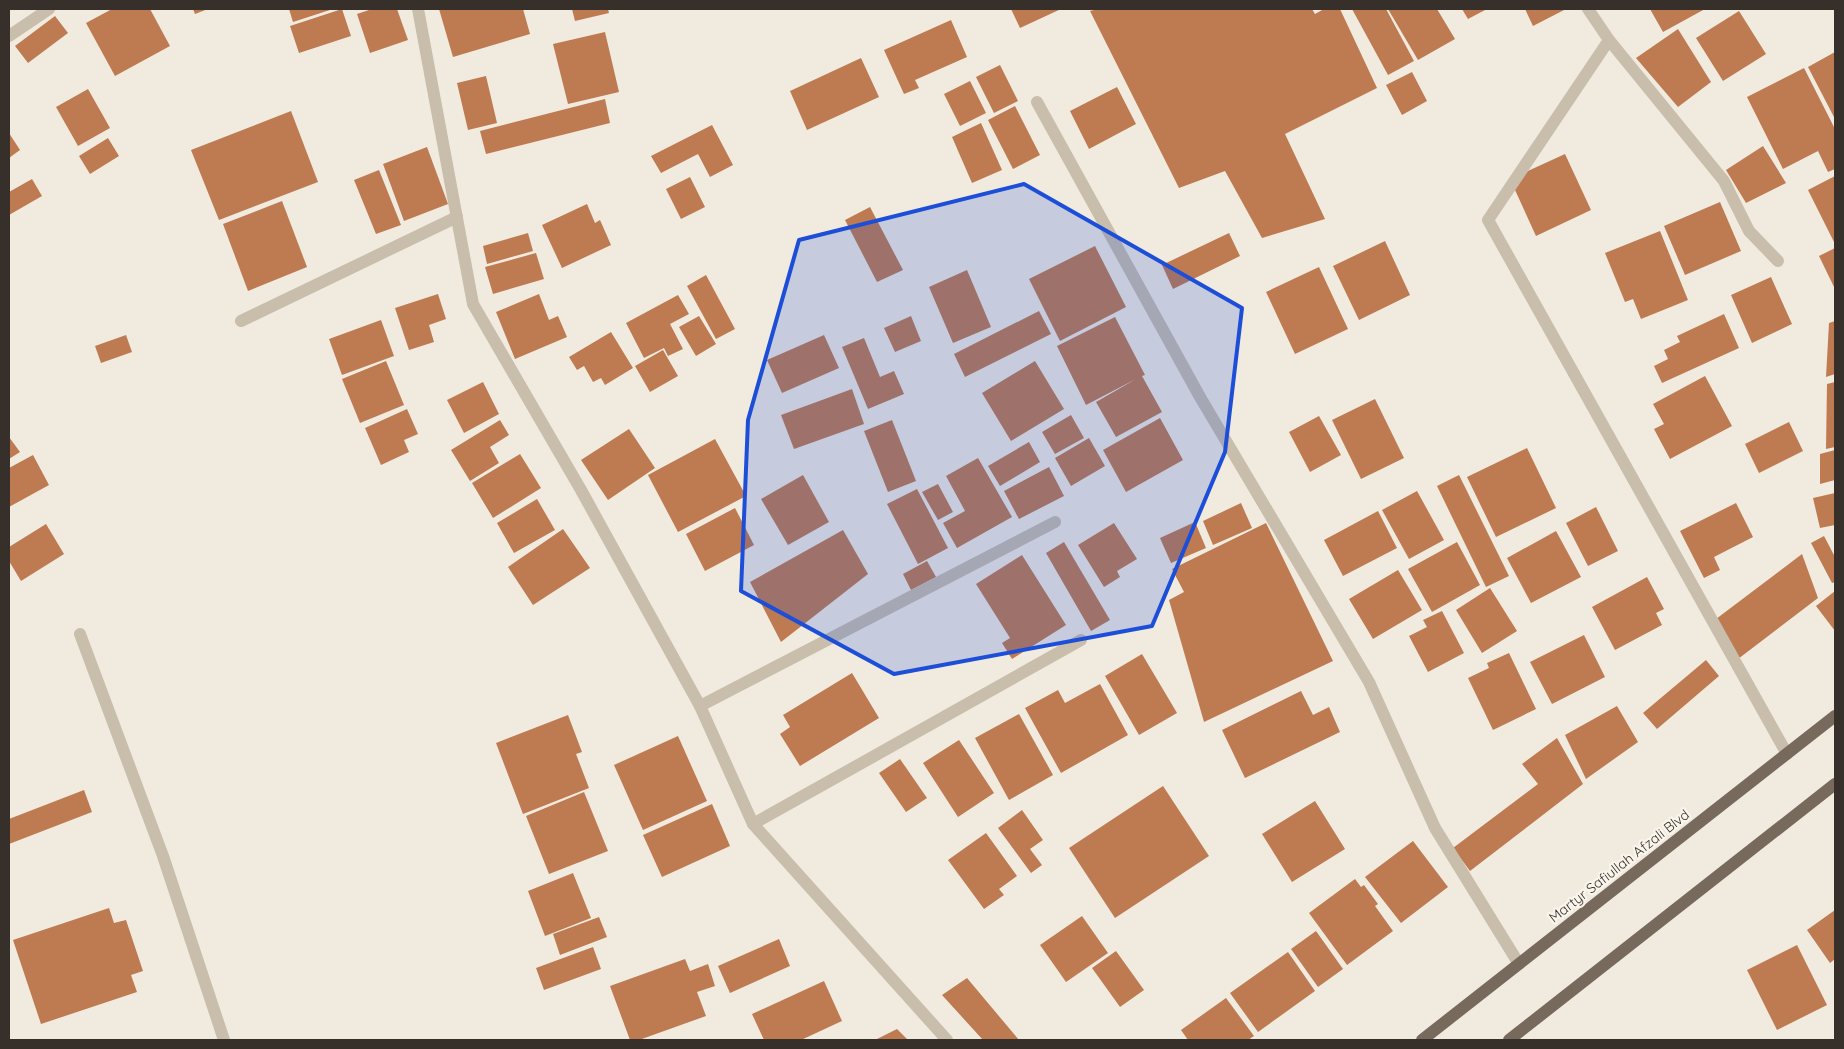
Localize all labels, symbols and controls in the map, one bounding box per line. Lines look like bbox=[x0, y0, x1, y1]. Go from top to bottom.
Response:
street label: Martyr Safiullah Afzali Blvd bbox=[1545, 805, 1693, 927]

